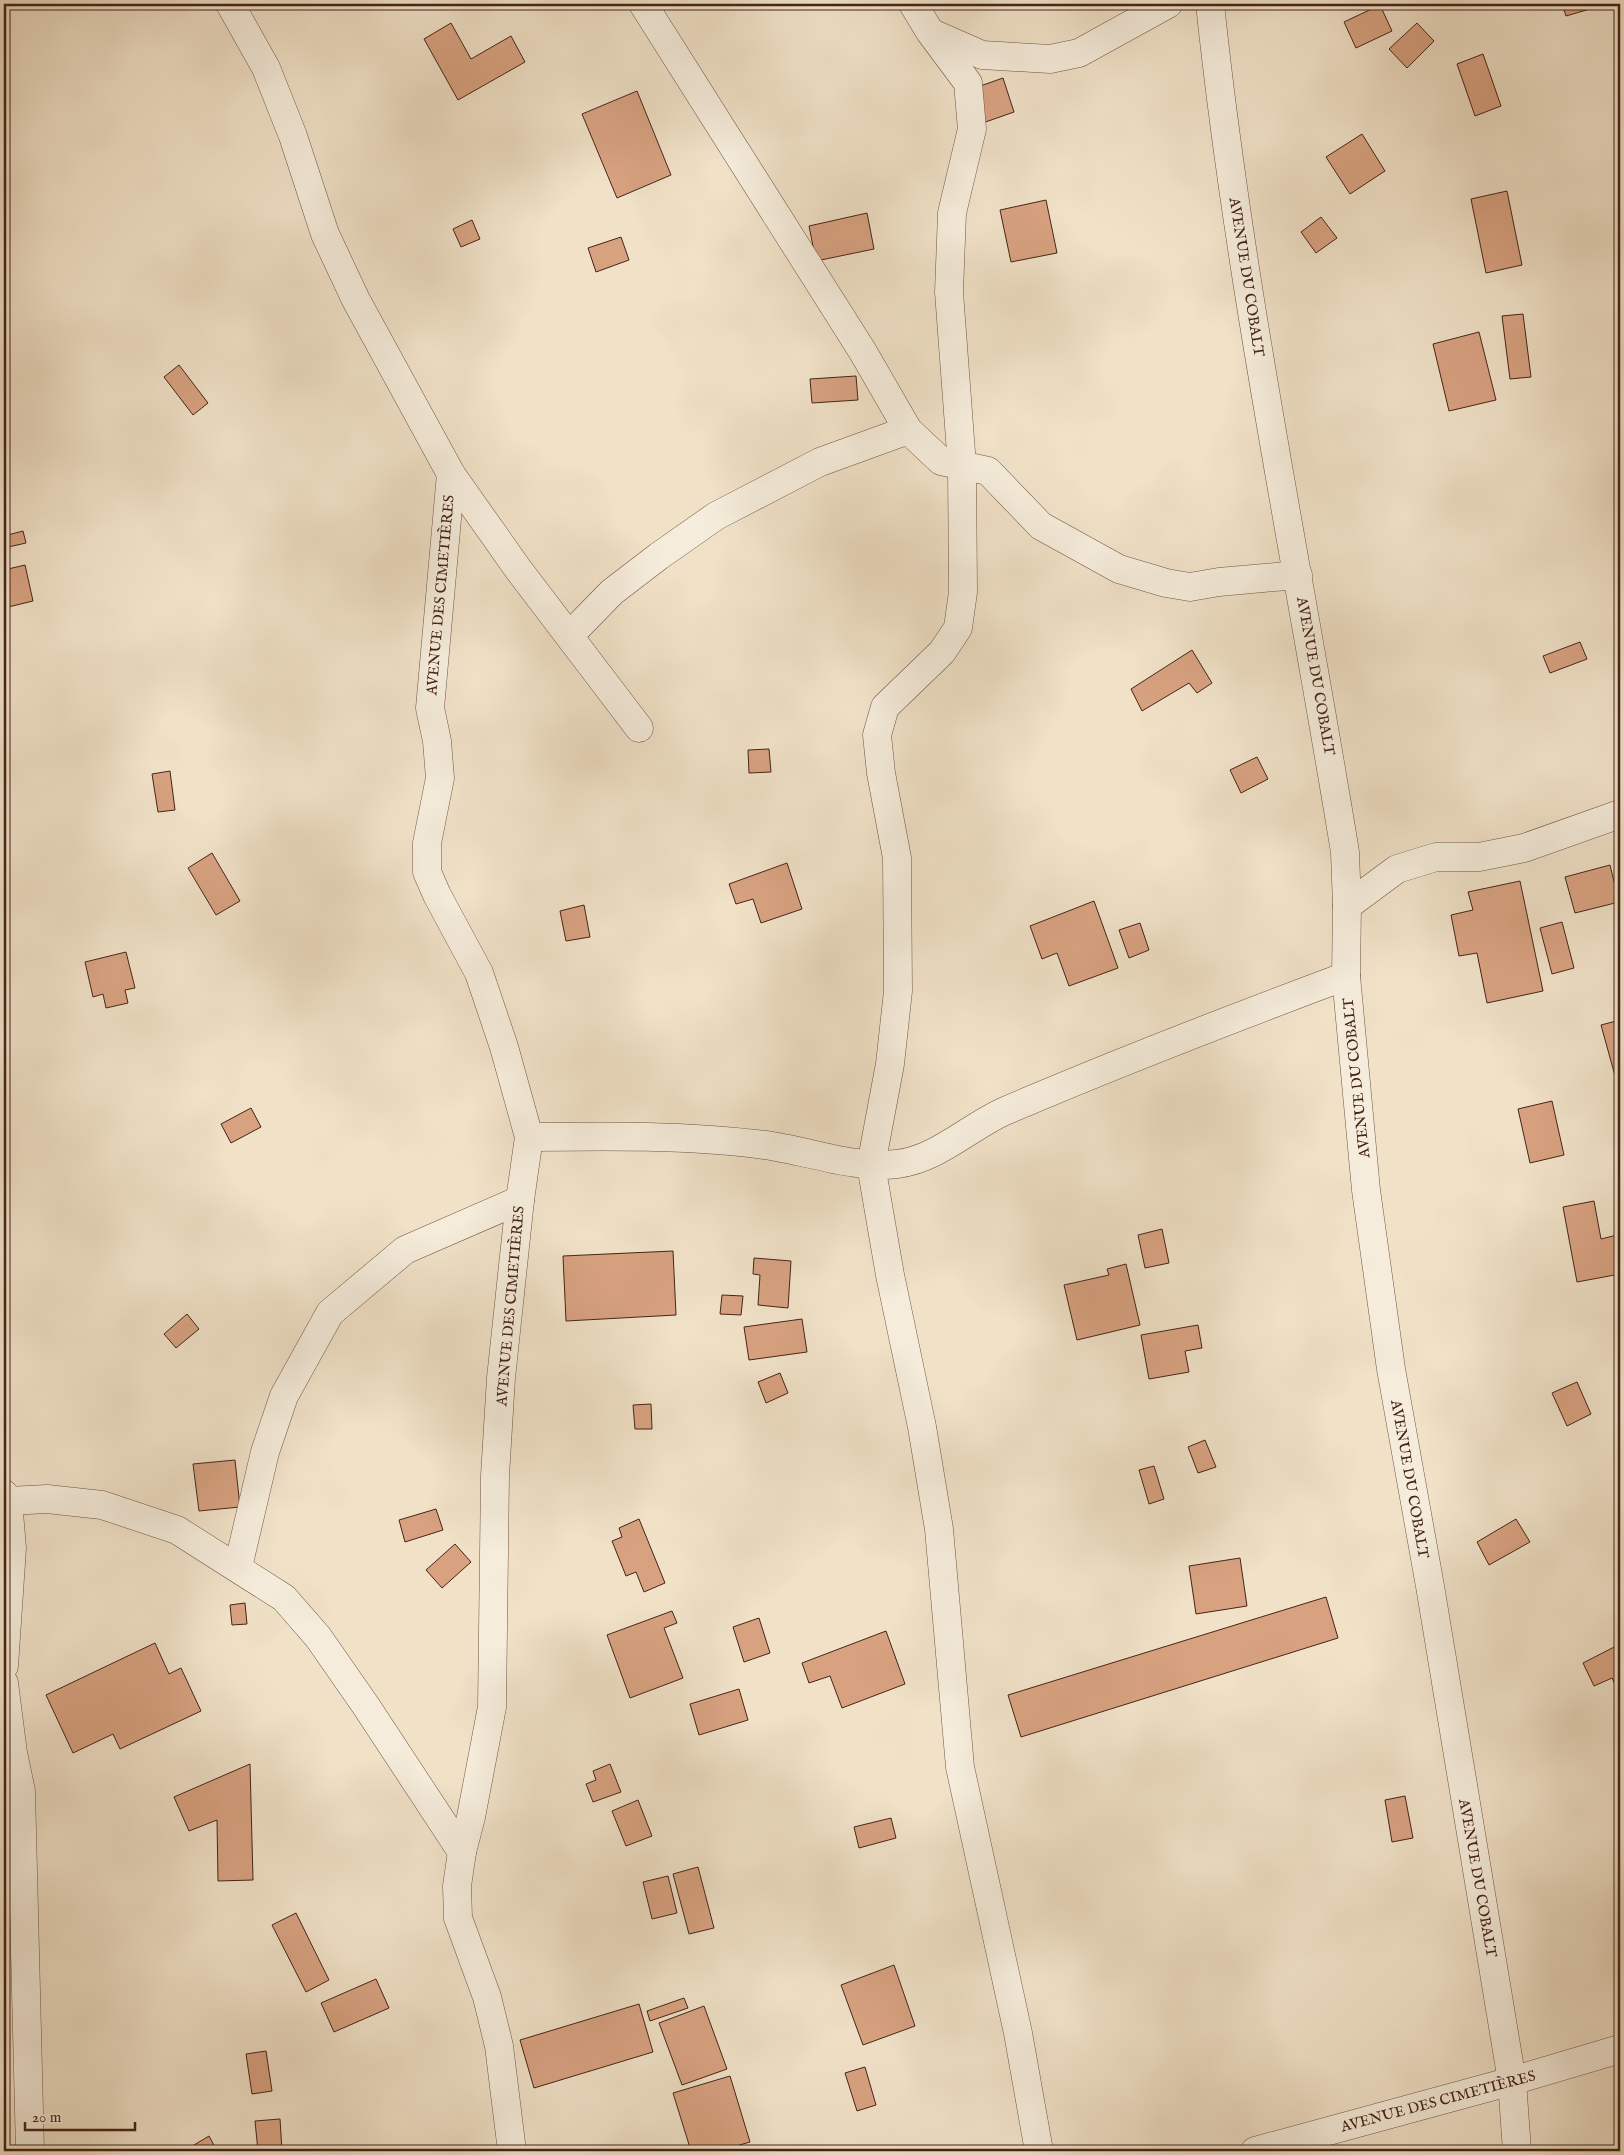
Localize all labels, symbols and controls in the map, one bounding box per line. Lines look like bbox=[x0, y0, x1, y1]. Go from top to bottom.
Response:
street label: AVENUE DU COBALT bbox=[1224, 195, 1268, 358]
street label: AVENUE DES CIMETIÈRES bbox=[422, 494, 459, 697]
street label: AVENUE DU COBALT bbox=[1292, 594, 1339, 757]
street label: AVENUE DU COBALT bbox=[1339, 997, 1374, 1160]
street label: AVENUE DES CIMETIÈRES bbox=[492, 1205, 529, 1408]
street label: AVENUE DU COBALT bbox=[1386, 1397, 1433, 1560]
street label: AVENUE DU COBALT bbox=[1454, 1796, 1501, 1959]
street label: AVENUE DES CIMETIÈRES bbox=[1338, 2066, 1538, 2137]
scale bar bbox=[25, 2100, 135, 2132]
text: 20 m bbox=[32, 2108, 62, 2127]

